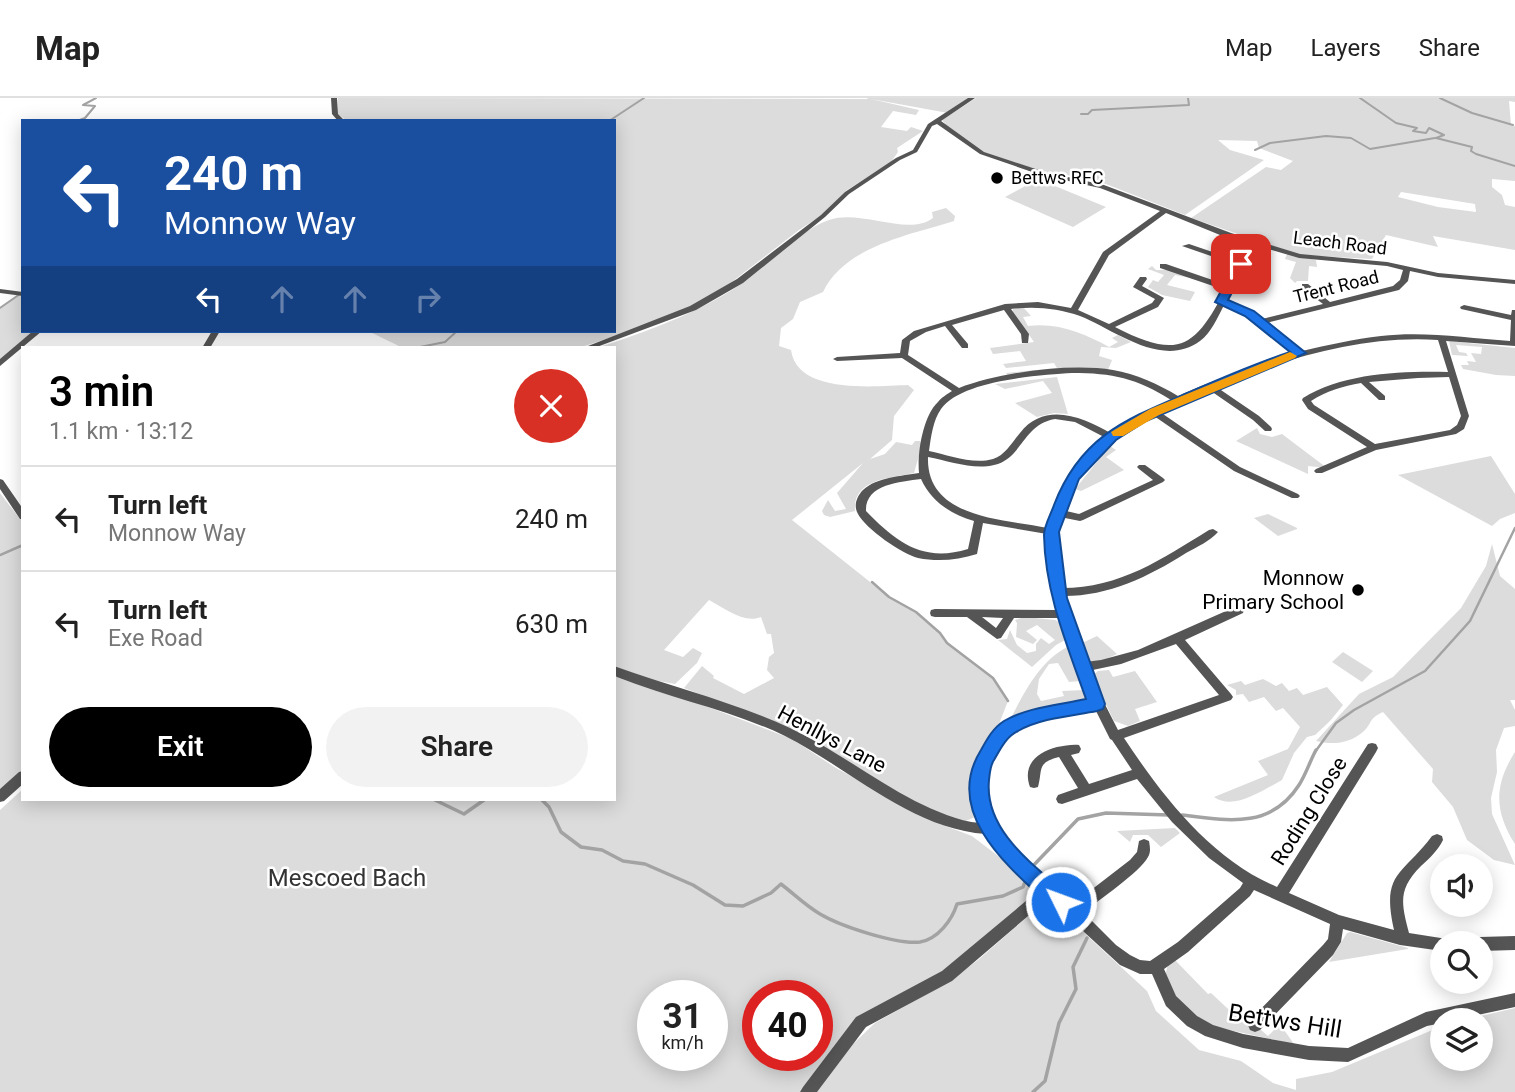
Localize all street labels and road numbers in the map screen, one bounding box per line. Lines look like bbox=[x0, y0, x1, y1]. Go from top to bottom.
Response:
street label: Leach Road bbox=[1292, 226, 1388, 259]
street label: Trent Road bbox=[1291, 266, 1381, 307]
street label: Henllys Lane bbox=[774, 700, 890, 778]
street label: Roding Close bbox=[1266, 752, 1352, 870]
street label: Bettws Hill bbox=[1226, 998, 1344, 1044]

